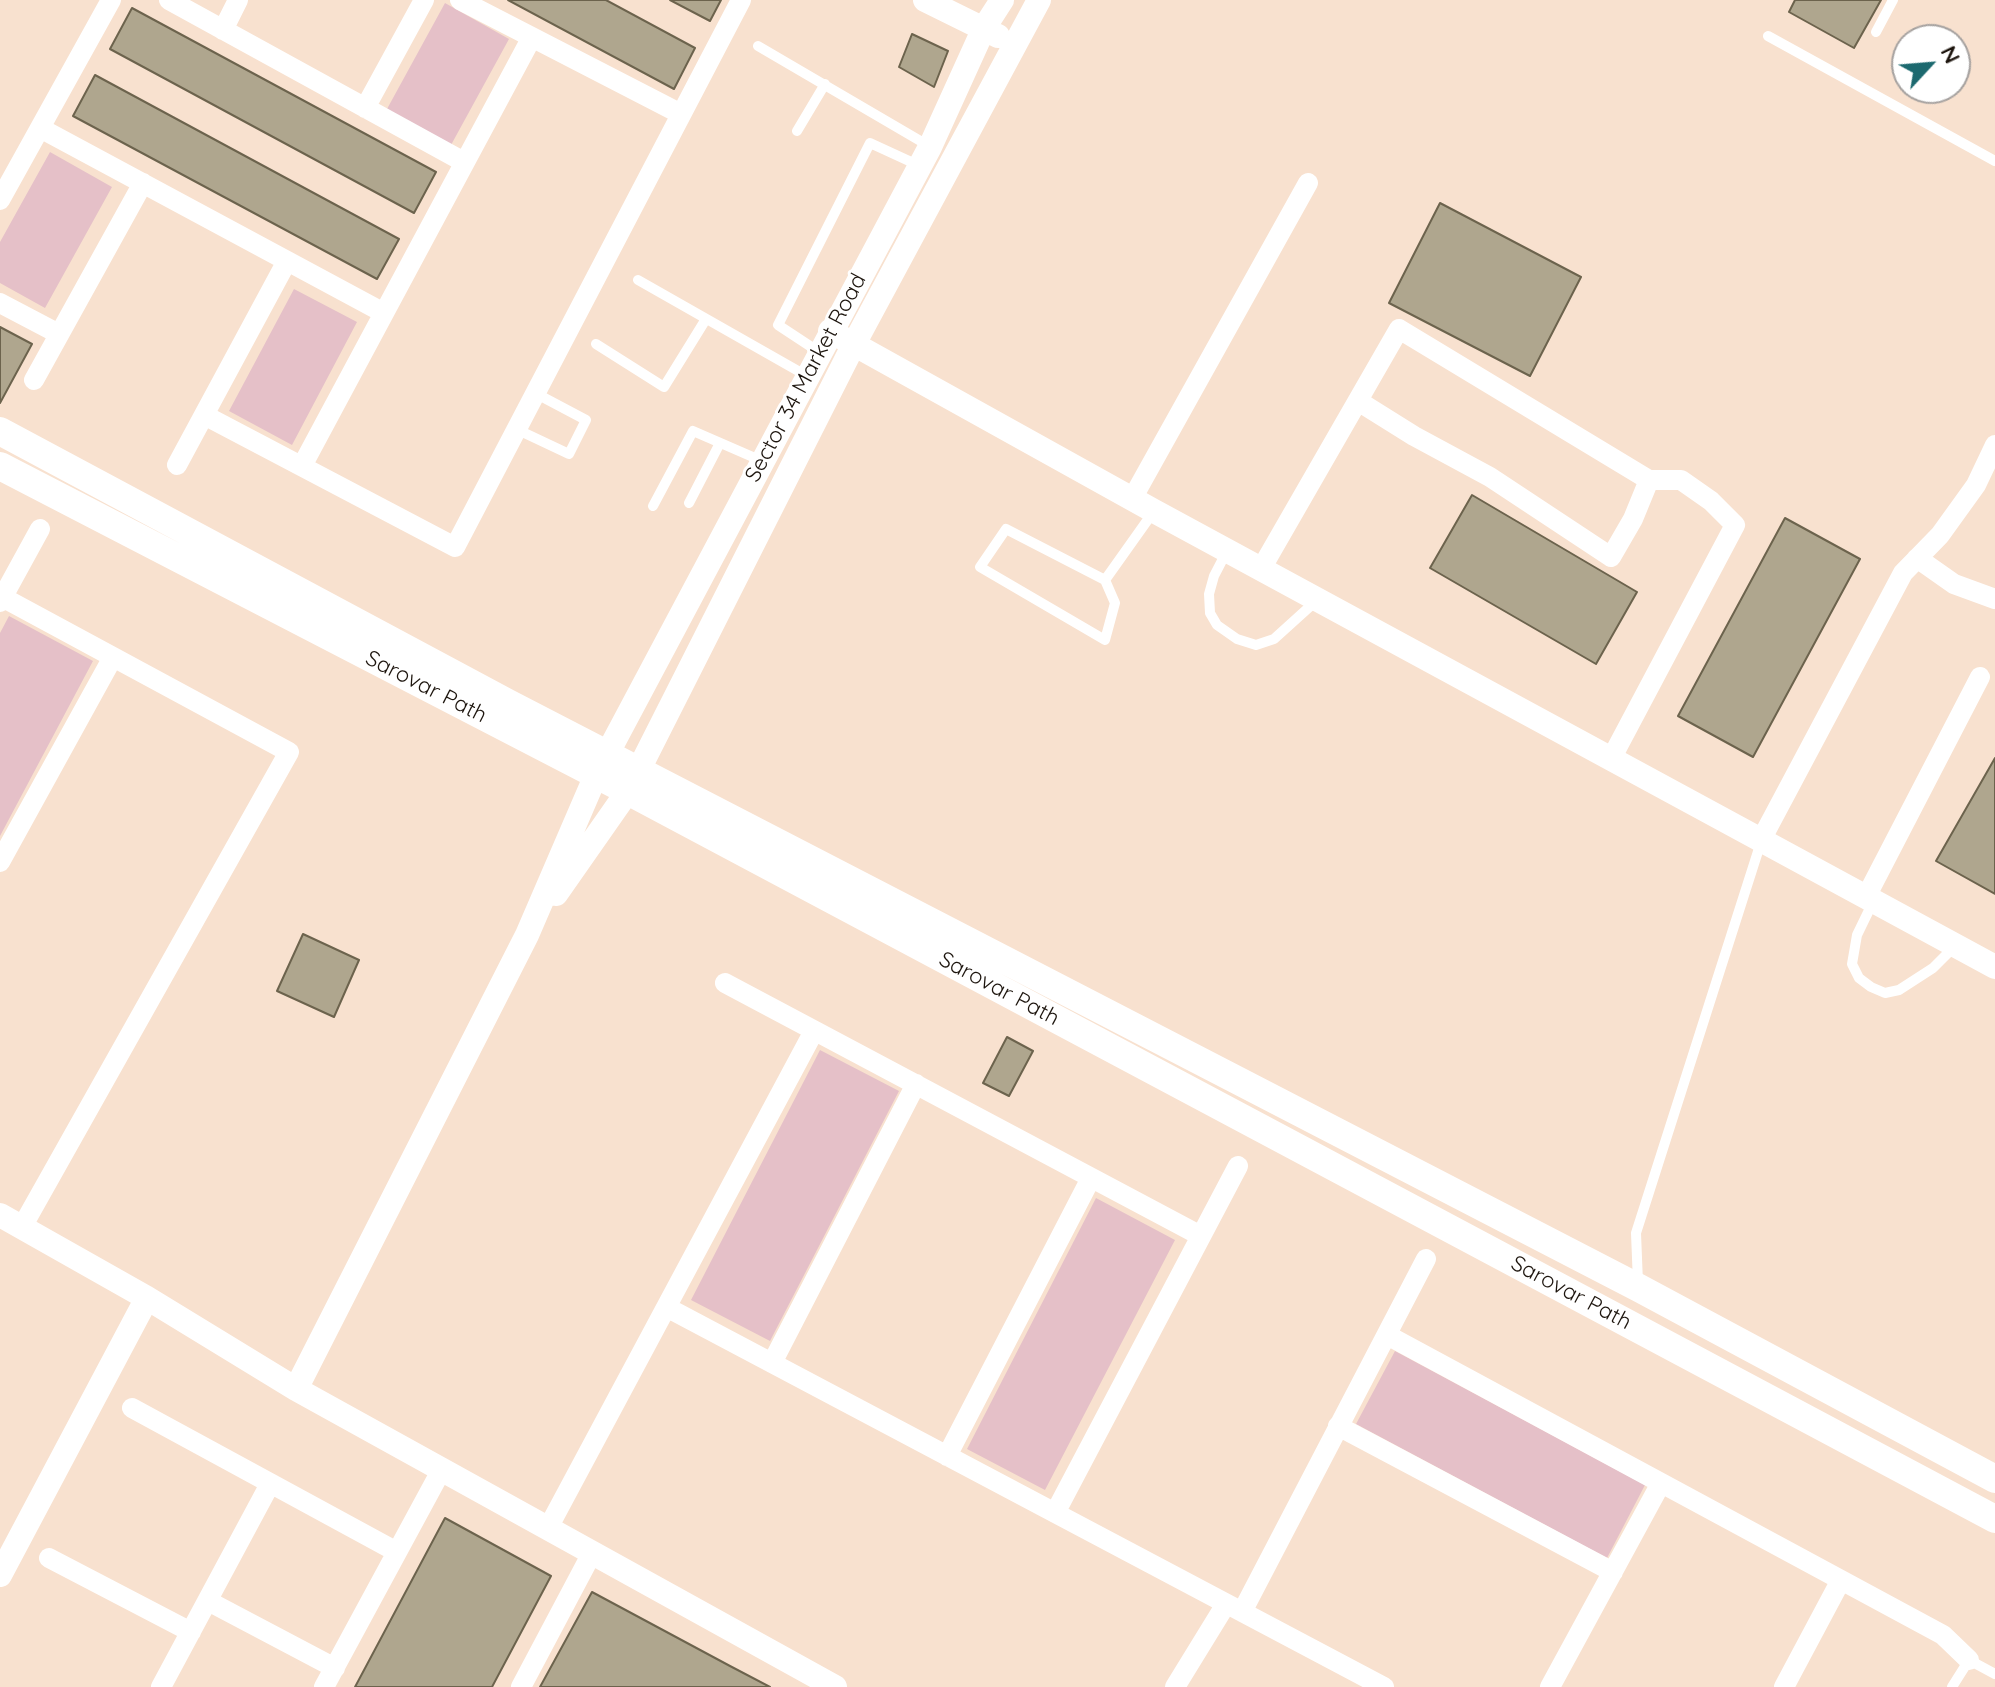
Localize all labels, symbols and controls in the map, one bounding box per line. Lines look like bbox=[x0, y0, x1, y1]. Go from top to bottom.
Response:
north arrow bbox=[1891, 24, 1971, 104]
text: N bbox=[1935, 41, 1967, 68]
street label: Sector 34 Market Road bbox=[740, 269, 872, 487]
street label: Sarovar Path bbox=[361, 645, 491, 729]
street label: Sarovar Path bbox=[934, 946, 1064, 1032]
street label: Sarovar Path bbox=[1506, 1250, 1636, 1336]

